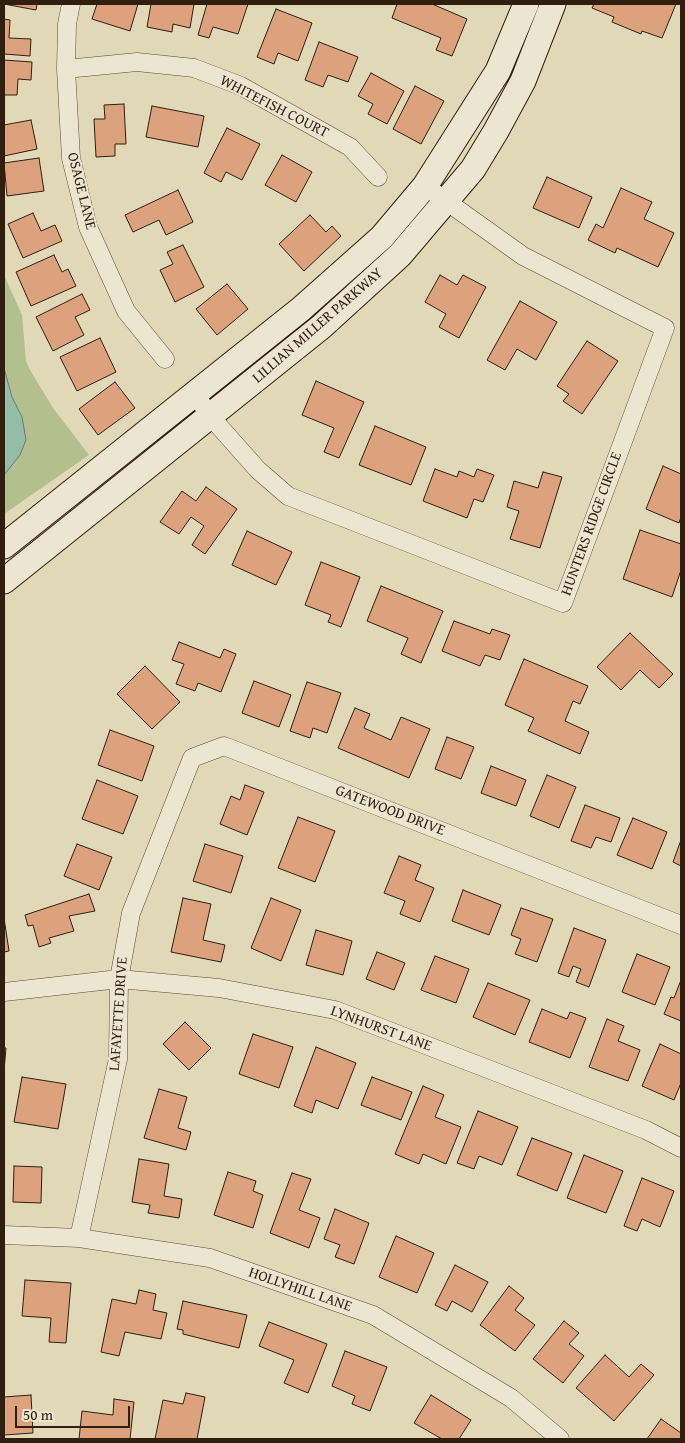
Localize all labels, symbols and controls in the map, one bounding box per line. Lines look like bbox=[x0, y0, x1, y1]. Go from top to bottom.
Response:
street label: WHITEFISH COURT bbox=[217, 72, 331, 142]
street label: OSAGE LANE bbox=[63, 151, 99, 231]
street label: LILLIAN MILLER PARKWAY bbox=[249, 265, 387, 387]
street label: HUNTERS RIDGE CIRCLE bbox=[558, 450, 626, 598]
street label: GATEWOOD DRIVE bbox=[333, 782, 447, 840]
street label: LAFAYETTE DRIVE bbox=[106, 956, 132, 1072]
street label: LYNHURST LANE bbox=[328, 1002, 434, 1056]
street label: HOLLYHILL LANE bbox=[246, 1264, 354, 1316]
scale bar bbox=[18, 1396, 132, 1428]
text: 50 m bbox=[23, 1404, 53, 1425]

